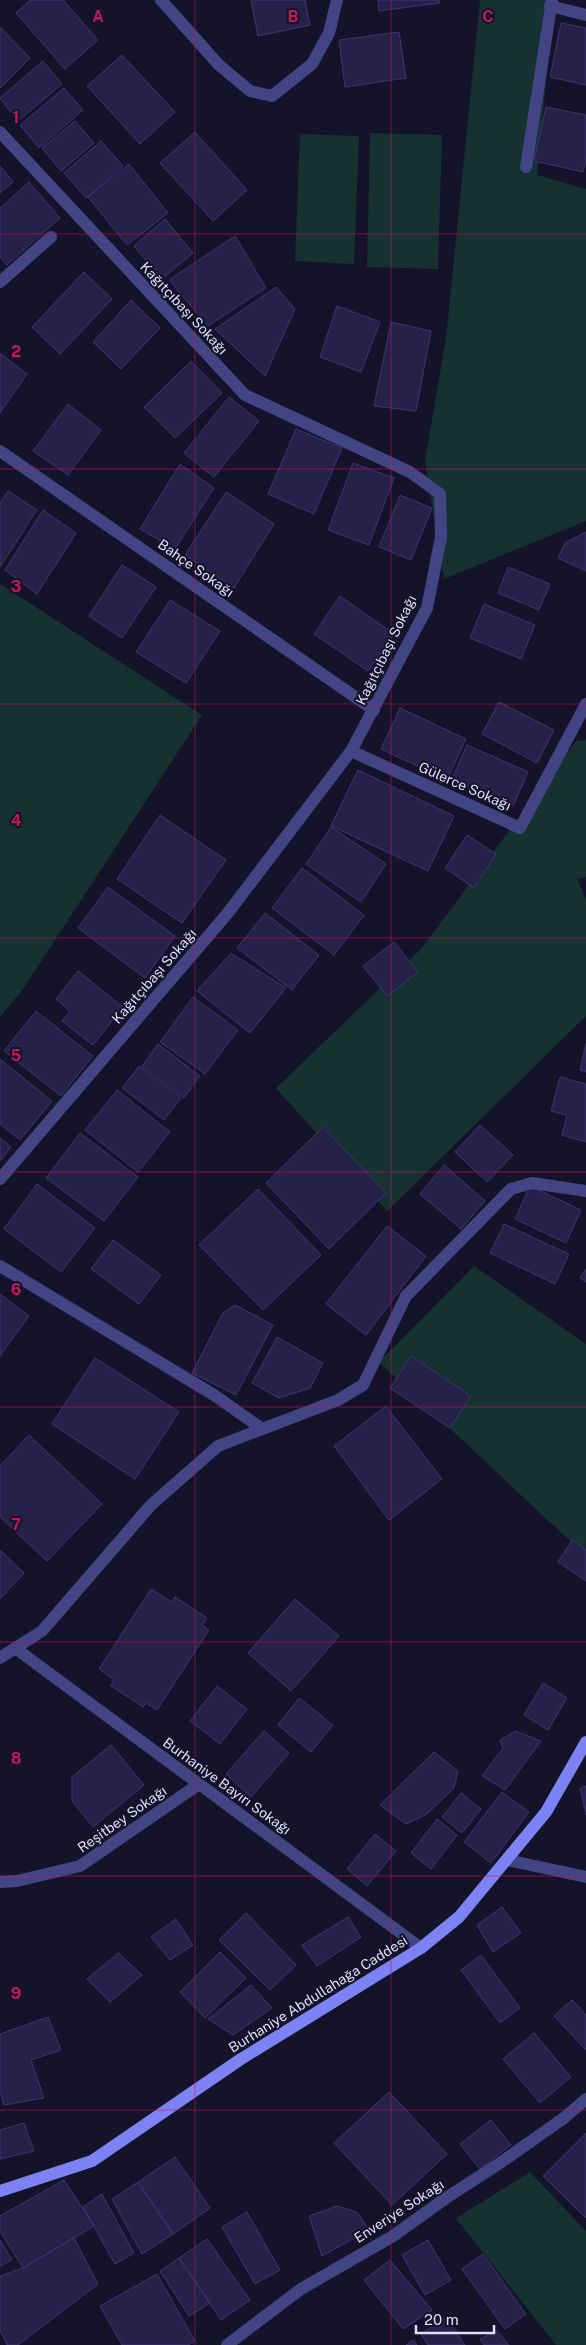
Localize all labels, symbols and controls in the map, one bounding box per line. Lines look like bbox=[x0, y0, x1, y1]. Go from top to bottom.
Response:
text: A bbox=[92, 7, 104, 26]
text: B bbox=[288, 7, 299, 26]
text: C bbox=[482, 7, 494, 26]
text: 1 bbox=[13, 108, 19, 127]
street label: Kağıtçıbaşı Sokağı bbox=[137, 259, 231, 357]
text: 2 bbox=[11, 342, 21, 361]
street label: Bahçe Sokağı bbox=[155, 536, 237, 600]
text: 3 bbox=[11, 577, 21, 596]
street label: Kağıtçıbaşı Sokağı bbox=[352, 592, 420, 708]
street label: Gülerce Sokağı bbox=[416, 759, 514, 813]
text: 4 bbox=[11, 811, 22, 830]
street label: Kağıtçıbaşı Sokağı bbox=[109, 925, 199, 1027]
text: 5 bbox=[11, 1046, 22, 1065]
text: 6 bbox=[11, 1280, 21, 1299]
text: 7 bbox=[11, 1515, 21, 1534]
street label: Burhaniye Bayırı Sokağı bbox=[160, 1734, 294, 1838]
text: 8 bbox=[11, 1749, 22, 1768]
street label: Reşitbey Sokağı bbox=[74, 1782, 170, 1856]
street label: Burhaniye Abdullahağa Caddesi bbox=[226, 1932, 410, 2056]
text: 9 bbox=[11, 1984, 21, 2003]
street label: Enveriye Sokağı bbox=[351, 2176, 447, 2246]
scale bar bbox=[416, 2302, 494, 2334]
text: 20 m bbox=[424, 2311, 459, 2328]

